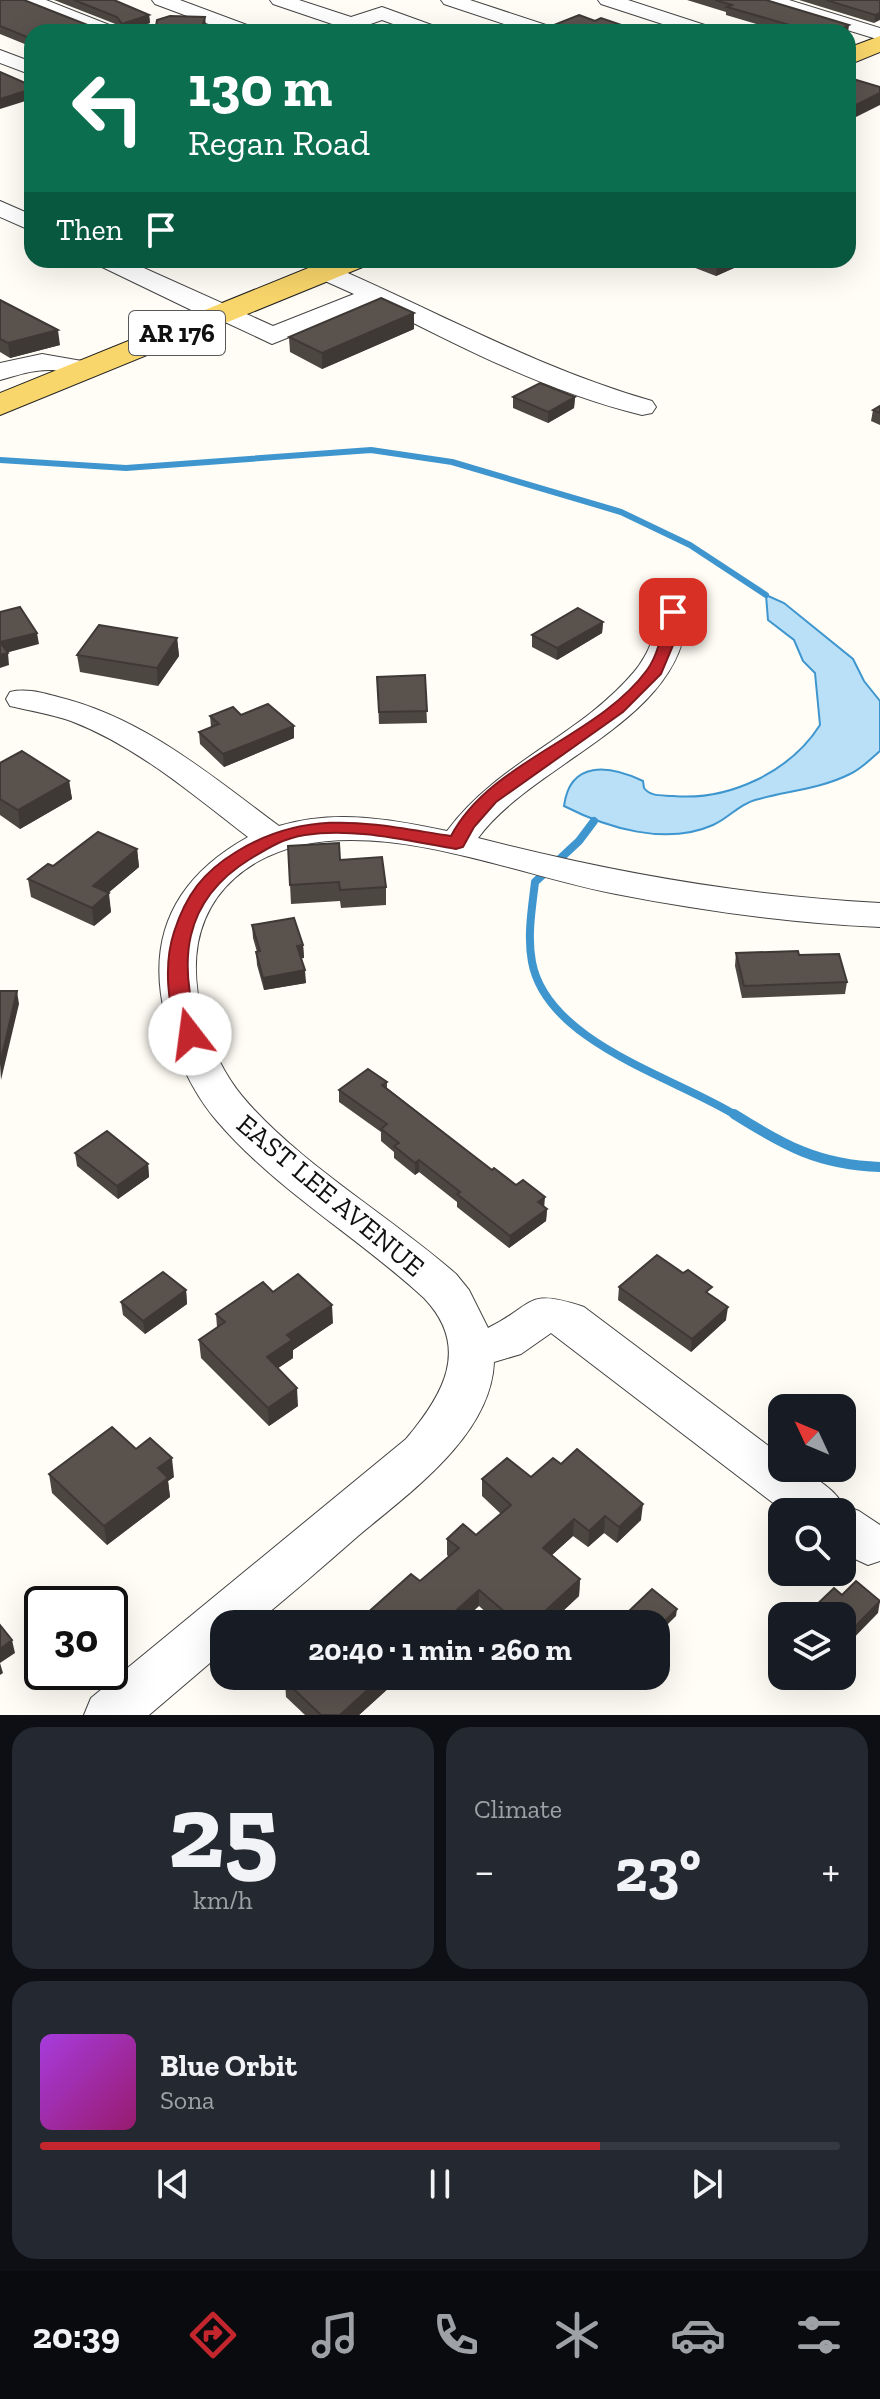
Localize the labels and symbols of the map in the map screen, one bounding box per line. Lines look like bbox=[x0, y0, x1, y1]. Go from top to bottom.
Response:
road number: AR 176 bbox=[129, 311, 225, 355]
pin bbox=[639, 578, 707, 646]
position arrow bbox=[148, 992, 232, 1076]
street label: EAST LEE AVENUE bbox=[230, 1107, 431, 1283]
north arrow bbox=[768, 1394, 856, 1482]
speed limit sign: 30 bbox=[24, 1586, 128, 1690]

